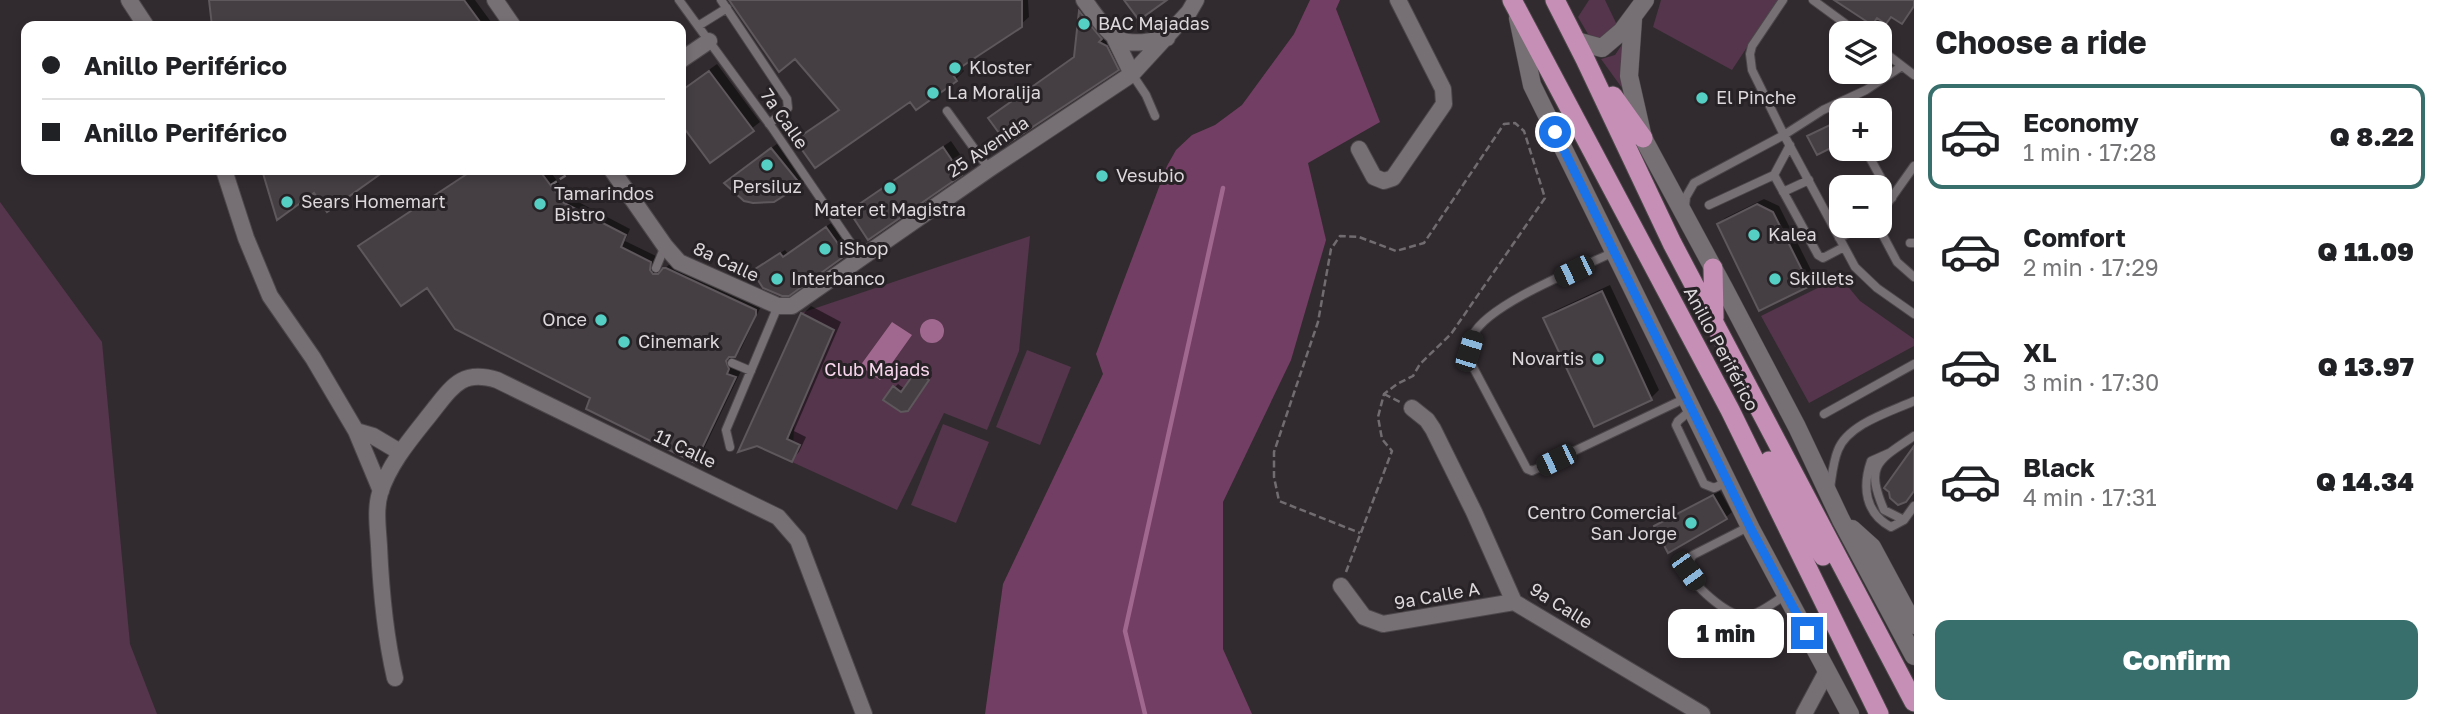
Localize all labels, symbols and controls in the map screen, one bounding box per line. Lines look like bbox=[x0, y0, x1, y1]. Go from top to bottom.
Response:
place label: BAC Majadas bbox=[1098, 12, 1210, 34]
marker: BAC Majadas bbox=[1076, 16, 1092, 32]
map controls bbox=[1829, 21, 1892, 238]
button: layers bbox=[1829, 21, 1892, 84]
text: Choose a ride bbox=[1935, 23, 2147, 61]
text: Anillo Periférico bbox=[84, 50, 287, 81]
place label: Kloster bbox=[969, 56, 1032, 78]
marker: Kloster bbox=[947, 60, 963, 76]
place label: La Moralija bbox=[947, 81, 1041, 103]
street label: 7a Calle bbox=[756, 84, 813, 153]
marker: La Moralija bbox=[925, 85, 941, 101]
place label: El Pinche bbox=[1716, 86, 1796, 108]
marker: El Pinche bbox=[1694, 90, 1710, 106]
button: + bbox=[1829, 98, 1892, 161]
icon: car bbox=[1939, 105, 2002, 168]
text: Economy bbox=[2023, 107, 2139, 138]
street label: 25 Avenida bbox=[942, 111, 1032, 181]
route start bbox=[1539, 116, 1571, 148]
text: Anillo Periférico bbox=[84, 117, 287, 148]
text: Q 8.22 bbox=[2330, 121, 2414, 152]
text: 1 min · 17:28 bbox=[2023, 138, 2157, 166]
marker: Persiluz bbox=[759, 157, 775, 173]
place label: Vesubio bbox=[1116, 164, 1185, 186]
marker: Vesubio bbox=[1094, 168, 1110, 184]
place label: Persiluz bbox=[732, 175, 802, 197]
button: − bbox=[1829, 175, 1892, 238]
marker: Mater et Magistra bbox=[882, 180, 898, 196]
place label: Tamarindos Bistro bbox=[554, 182, 654, 225]
place label: Sears Homemart bbox=[301, 190, 446, 212]
marker: Sears Homemart bbox=[279, 194, 295, 210]
marker: Tamarindos Bistro bbox=[532, 196, 548, 212]
place label: Mater et Magistra bbox=[814, 198, 966, 220]
icon: car bbox=[1939, 220, 2002, 283]
text: Comfort bbox=[2023, 222, 2126, 253]
place label: Kalea bbox=[1768, 223, 1817, 245]
marker: Kalea bbox=[1746, 227, 1762, 243]
street label: 8a Calle bbox=[690, 236, 763, 286]
text: Q 11.09 bbox=[2318, 236, 2414, 267]
place label: iShop bbox=[839, 237, 888, 259]
marker: iShop bbox=[817, 241, 833, 257]
car bbox=[1551, 252, 1598, 290]
text: 2 min · 17:29 bbox=[2023, 253, 2159, 281]
place label: Interbanco bbox=[791, 267, 885, 289]
place label: Skillets bbox=[1789, 267, 1854, 289]
marker: Interbanco bbox=[769, 271, 785, 287]
marker: Skillets bbox=[1767, 271, 1783, 287]
street label: Anillo Periférico bbox=[1680, 283, 1764, 415]
place label: Once bbox=[542, 308, 587, 330]
marker: Once bbox=[593, 312, 609, 328]
car bbox=[1453, 328, 1486, 374]
place label: Cinemark bbox=[638, 330, 720, 352]
marker: Cinemark bbox=[616, 334, 632, 350]
icon: car bbox=[1939, 335, 2002, 398]
text: XL bbox=[2023, 337, 2057, 368]
place label: Novartis bbox=[1511, 347, 1584, 369]
marker: Novartis bbox=[1590, 351, 1606, 367]
text: Q 13.97 bbox=[2318, 351, 2414, 382]
park label: Club Majads bbox=[824, 358, 930, 380]
text: 3 min · 17:30 bbox=[2023, 368, 2159, 396]
street label: 11 Calle bbox=[651, 424, 720, 472]
car bbox=[1533, 441, 1580, 479]
icon: car bbox=[1939, 450, 2002, 513]
text: Black bbox=[2023, 452, 2095, 483]
text: Q 14.34 bbox=[2316, 466, 2414, 497]
text: 4 min · 17:31 bbox=[2023, 483, 2157, 511]
place label: Centro Comercial San Jorge bbox=[1527, 501, 1677, 544]
marker: Centro Comercial San Jorge bbox=[1683, 515, 1699, 531]
car bbox=[1668, 548, 1709, 594]
street label: 9a Calle A bbox=[1392, 577, 1481, 613]
street label: 9a Calle bbox=[1526, 577, 1597, 633]
callout: 1 min bbox=[1667, 608, 1783, 658]
route end bbox=[1791, 617, 1823, 649]
text: 1 min bbox=[1697, 619, 1755, 647]
button: Confirm bbox=[1935, 620, 2418, 700]

